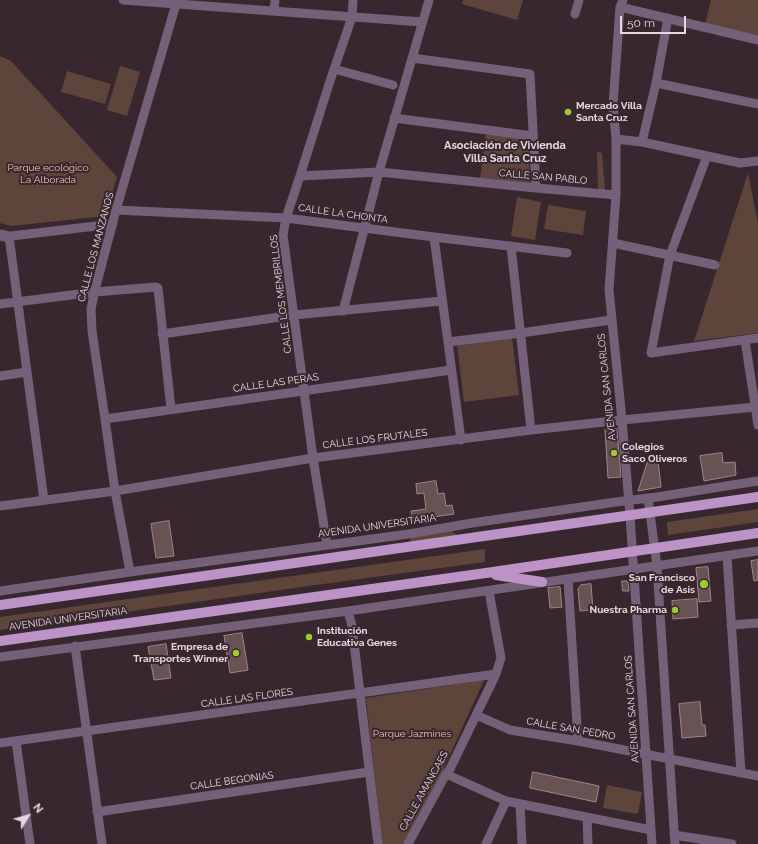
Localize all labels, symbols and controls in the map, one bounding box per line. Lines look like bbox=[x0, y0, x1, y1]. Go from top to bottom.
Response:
scale bar bbox=[622, 8, 688, 34]
text: 50 m bbox=[627, 16, 655, 30]
place label: Mercado Villa Santa Cruz bbox=[576, 100, 642, 124]
marker: Mercado Villa Santa Cruz bbox=[563, 107, 573, 117]
district label: Asociación de Vivienda Villa Santa Cruz bbox=[444, 139, 566, 165]
park label: Parque ecológico La Alborada bbox=[7, 162, 89, 186]
street label: CALLE SAN PABLO bbox=[498, 167, 588, 187]
street label: CALLE LOS MANZANOS bbox=[76, 191, 116, 303]
street label: CALLE LA CHONTA bbox=[297, 202, 389, 226]
street label: CALLE LOS MEMBRILLOS bbox=[268, 234, 294, 354]
street label: AVENIDA SAN CARLOS bbox=[595, 333, 619, 441]
street label: CALLE LAS PERAS bbox=[232, 371, 320, 395]
street label: CALLE LOS FRUTALES bbox=[322, 427, 428, 451]
place label: Colegios Saco Oliveros bbox=[622, 441, 687, 464]
marker: Colegios Saco Oliveros bbox=[609, 448, 619, 458]
street label: AVENIDA UNIVERSITARIA bbox=[317, 512, 437, 540]
place label: San Francisco de Asis bbox=[629, 572, 695, 596]
marker: San Francisco de Asis bbox=[698, 578, 710, 590]
place label: Nuestra Pharma bbox=[590, 604, 667, 616]
street label: AVENIDA UNIVERSITARIA bbox=[8, 605, 128, 633]
marker: Nuestra Pharma bbox=[670, 605, 680, 615]
place label: Institución Educativa Genes bbox=[317, 625, 397, 648]
marker: Institución Educativa Genes bbox=[304, 632, 314, 642]
place label: Empresa de Transportes Winner bbox=[133, 641, 228, 664]
marker: Empresa de Transportes Winner bbox=[231, 648, 241, 658]
street label: AVENIDA SAN CARLOS bbox=[622, 655, 642, 763]
street label: CALLE LAS FLORES bbox=[200, 686, 294, 710]
street label: CALLE SAN PEDRO bbox=[526, 715, 616, 743]
park label: Parque Jazmines bbox=[373, 728, 451, 740]
street label: CALLE AMANCAES bbox=[397, 749, 451, 833]
street label: CALLE BEGONIAS bbox=[190, 769, 274, 793]
north arrow bbox=[8, 796, 48, 836]
text: N bbox=[30, 801, 46, 816]

